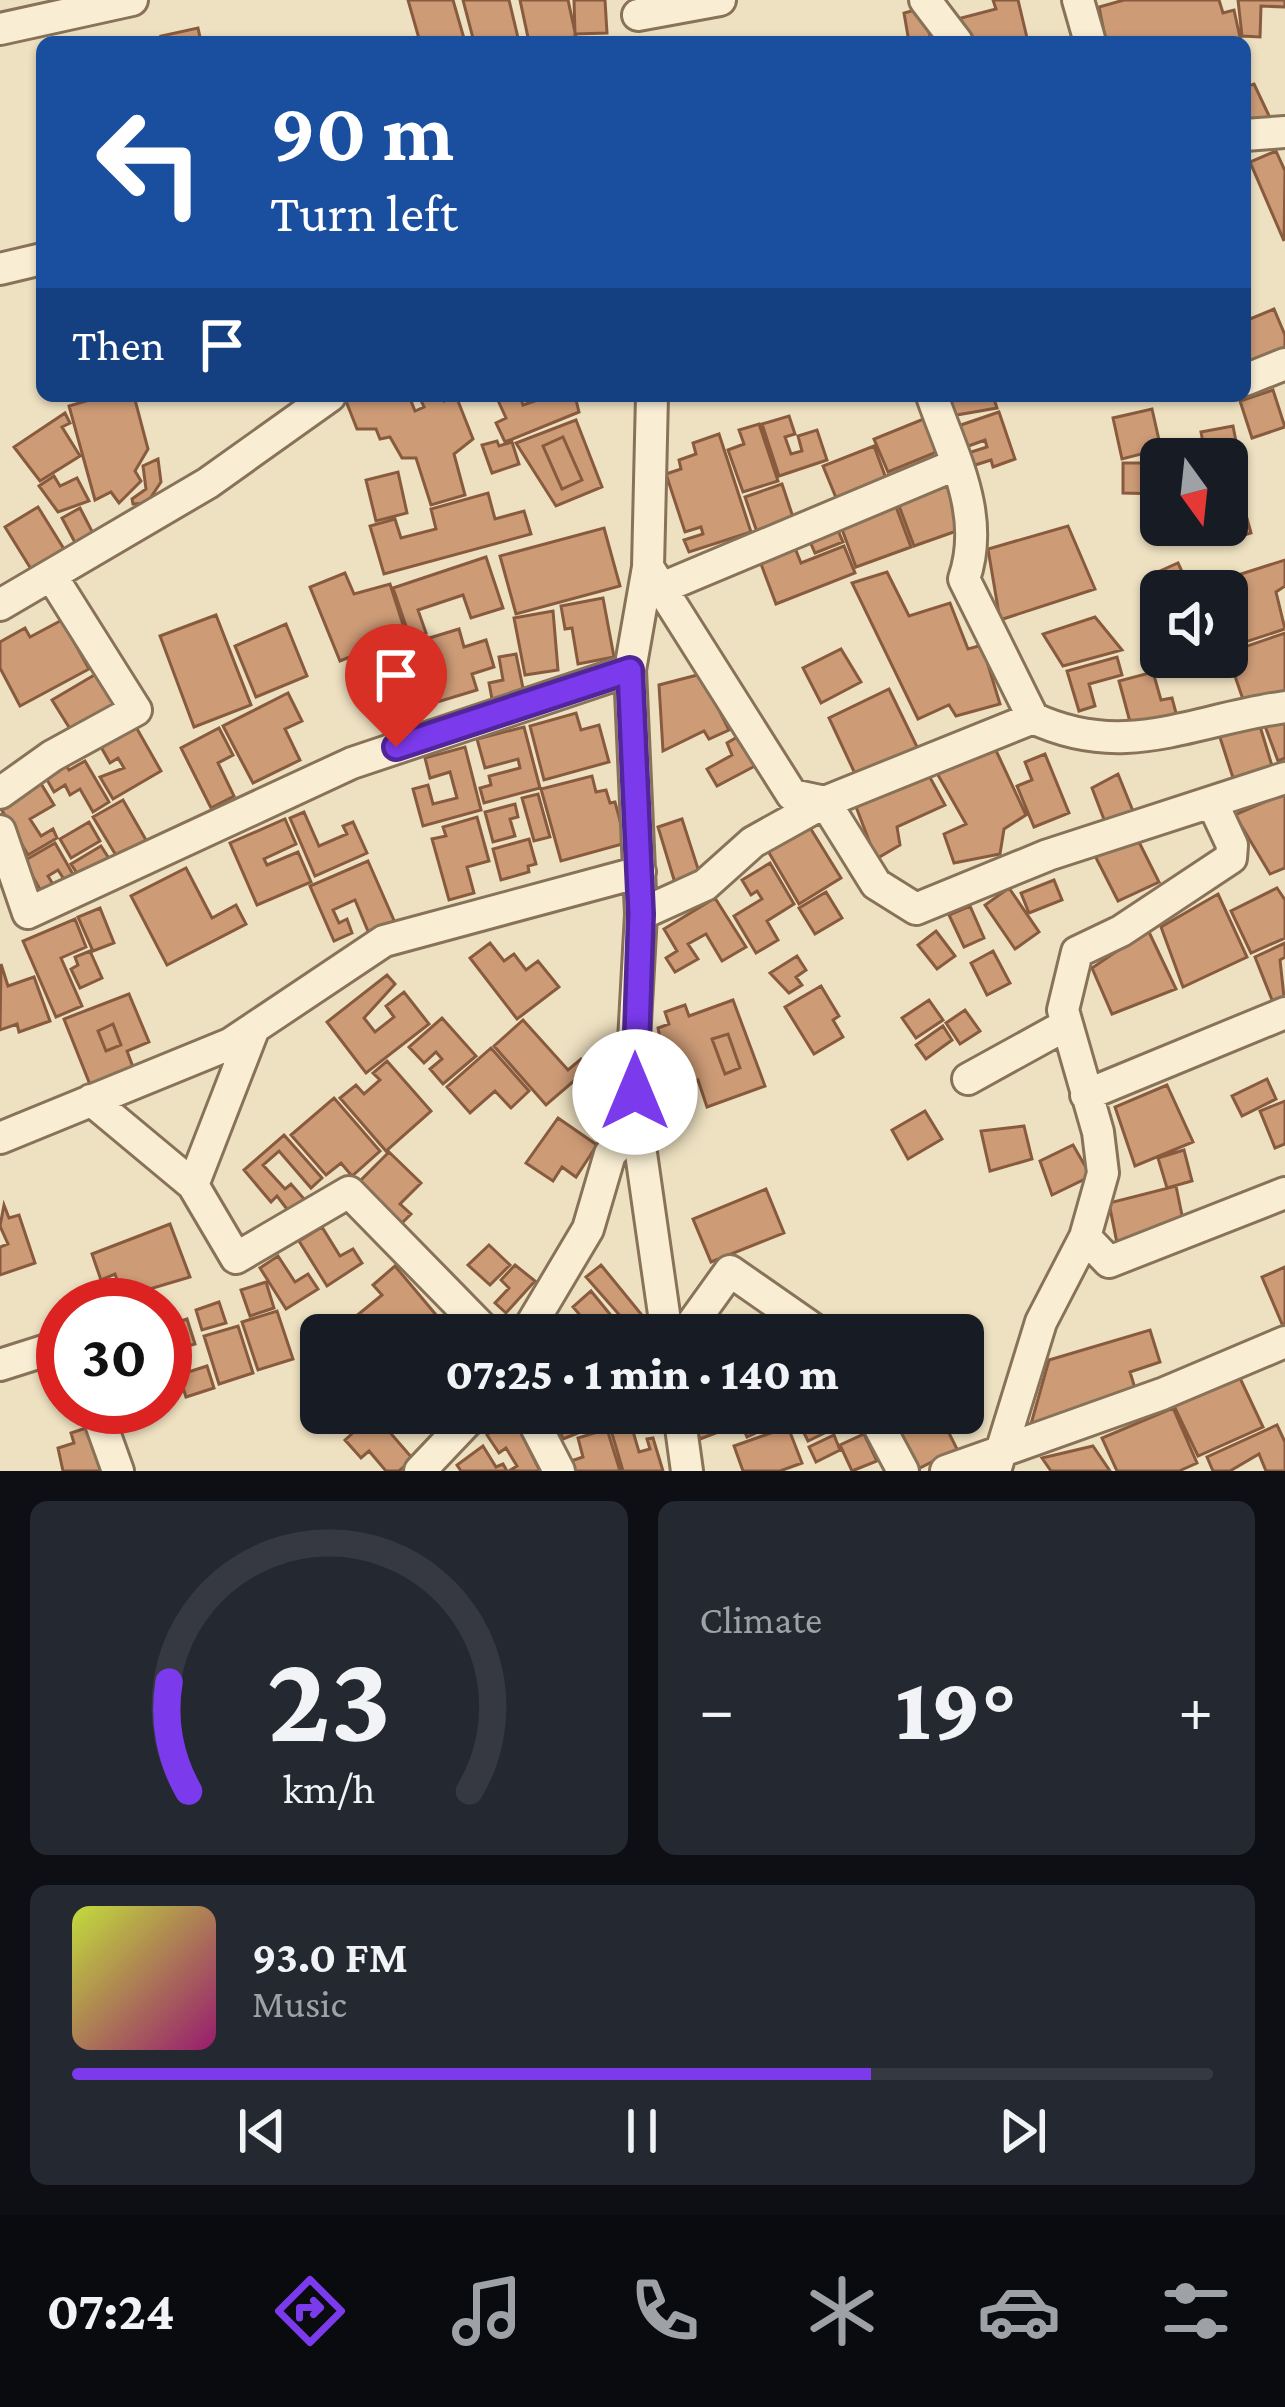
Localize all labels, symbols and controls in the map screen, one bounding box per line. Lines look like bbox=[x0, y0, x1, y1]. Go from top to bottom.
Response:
icon: left bbox=[72, 84, 228, 240]
text: 90 m bbox=[270, 85, 454, 178]
text: Turn left bbox=[270, 183, 458, 243]
icon: arrive bbox=[189, 312, 255, 378]
text: Then bbox=[72, 320, 165, 370]
north arrow bbox=[1140, 438, 1248, 546]
map controls bbox=[1140, 438, 1248, 678]
button: sound bbox=[1140, 570, 1248, 678]
pin bbox=[345, 624, 447, 747]
icon: arrive bbox=[363, 642, 429, 708]
position arrow bbox=[572, 1029, 698, 1155]
speed limit sign: 30 bbox=[36, 1278, 192, 1434]
text: 07:25 · 1 min · 140 m bbox=[445, 1349, 839, 1399]
text: Climate bbox=[700, 1598, 822, 1641]
text: 23 bbox=[266, 1628, 391, 1767]
text: 19° bbox=[895, 1658, 1017, 1758]
text: − bbox=[700, 1672, 734, 1745]
text: + bbox=[1178, 1672, 1213, 1745]
text: km/h bbox=[283, 1765, 375, 1812]
text: 93.0 FM bbox=[252, 1932, 408, 1982]
text: Music bbox=[252, 1982, 347, 2025]
icon: previous bbox=[229, 2098, 295, 2164]
icon: pause bbox=[609, 2098, 675, 2164]
icon: next bbox=[990, 2098, 1056, 2164]
icon: directions bbox=[268, 2269, 352, 2353]
icon: music bbox=[445, 2269, 529, 2353]
icon: phone bbox=[623, 2269, 707, 2353]
icon: climate bbox=[800, 2269, 884, 2353]
icon: car bbox=[977, 2269, 1061, 2353]
icon: filters bbox=[1154, 2269, 1238, 2353]
text: 07:24 bbox=[47, 2281, 175, 2341]

